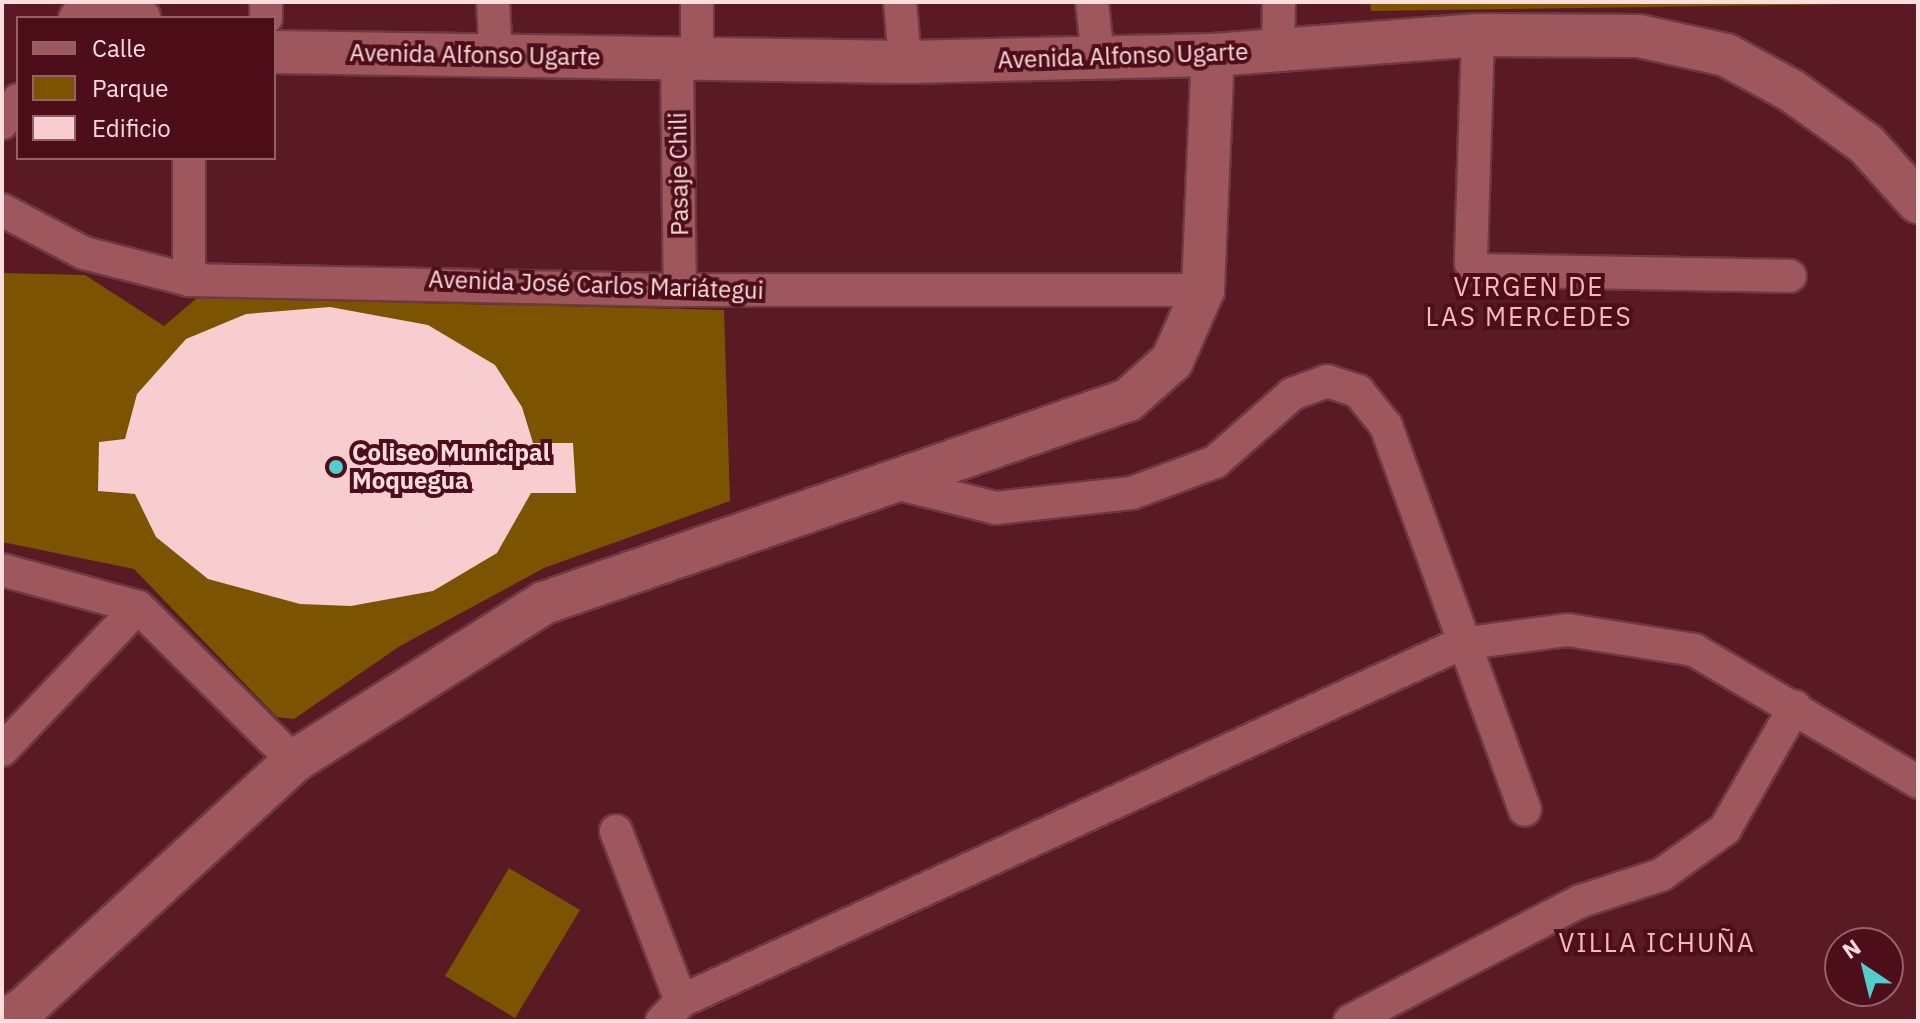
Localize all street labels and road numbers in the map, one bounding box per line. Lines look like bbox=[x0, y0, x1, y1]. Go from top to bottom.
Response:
street label: Avenida Alfonso Ugarte bbox=[997, 37, 1249, 75]
street label: Avenida Alfonso Ugarte bbox=[349, 38, 601, 72]
street label: Pasaje Chili bbox=[664, 112, 694, 236]
street label: Avenida José Carlos Mariátegui bbox=[428, 265, 764, 305]

